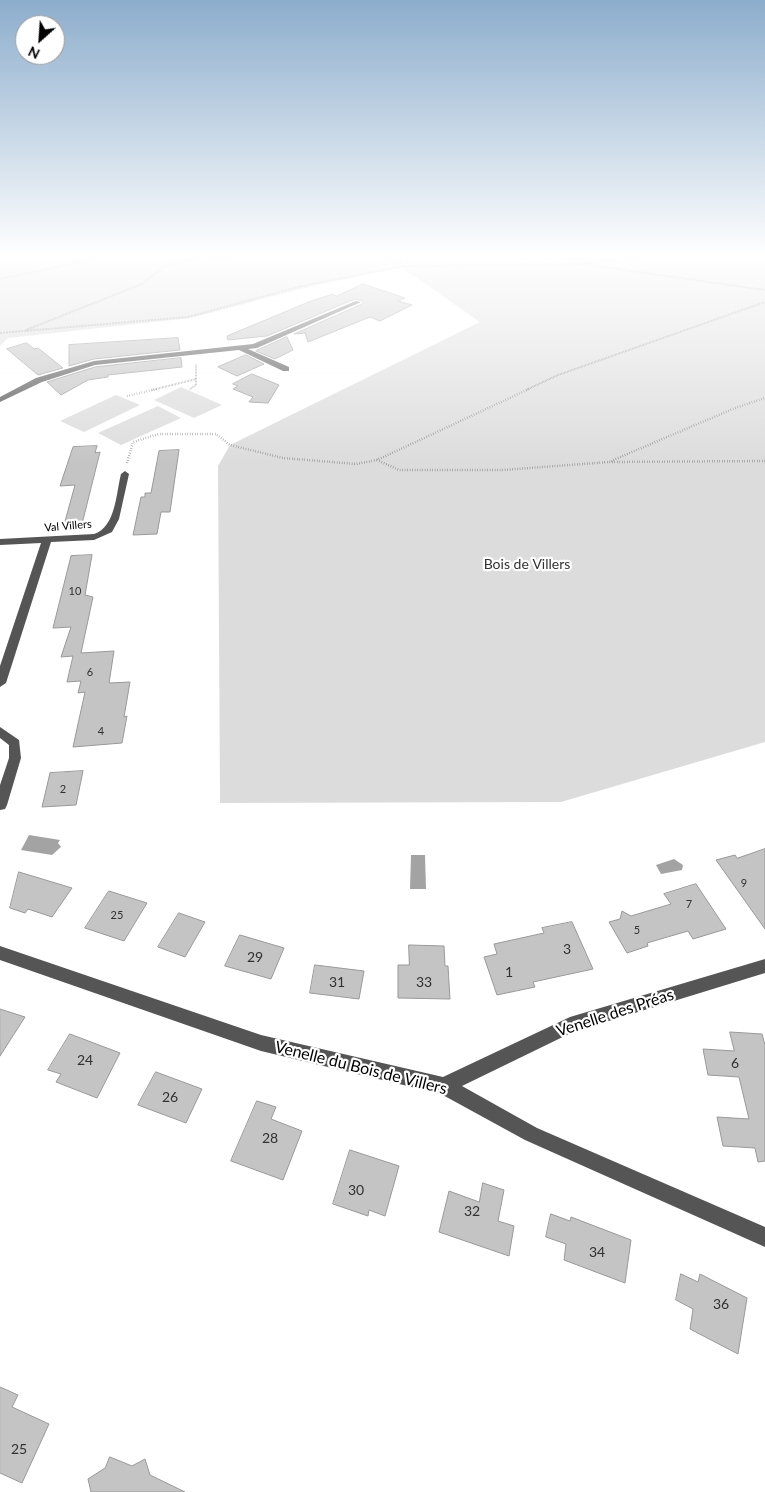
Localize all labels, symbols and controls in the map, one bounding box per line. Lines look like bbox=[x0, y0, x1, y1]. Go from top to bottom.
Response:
north arrow bbox=[15, 15, 65, 65]
text: N bbox=[25, 43, 42, 63]
street label: Val Villers bbox=[44, 517, 92, 535]
park label: Bois de Villers bbox=[484, 556, 570, 572]
house number: 10 bbox=[69, 584, 81, 598]
house number: 6 bbox=[87, 665, 93, 679]
house number: 4 bbox=[98, 724, 104, 738]
house number: 2 bbox=[60, 782, 66, 796]
house number: 9 bbox=[741, 876, 747, 890]
house number: 7 bbox=[686, 897, 692, 911]
house number: 25 bbox=[111, 908, 123, 922]
house number: 5 bbox=[634, 923, 640, 937]
house number: 3 bbox=[563, 941, 571, 957]
house number: 29 bbox=[247, 949, 263, 965]
house number: 1 bbox=[505, 964, 513, 980]
house number: 31 bbox=[329, 974, 345, 990]
house number: 33 bbox=[416, 974, 432, 990]
street label: Venelle des Préas bbox=[554, 985, 676, 1041]
street label: Venelle du Bois de Villers bbox=[273, 1037, 449, 1099]
house number: 24 bbox=[77, 1052, 93, 1068]
house number: 6 bbox=[731, 1055, 739, 1071]
house number: 26 bbox=[162, 1089, 178, 1105]
house number: 28 bbox=[262, 1130, 278, 1146]
house number: 30 bbox=[348, 1182, 364, 1198]
house number: 32 bbox=[464, 1203, 480, 1219]
house number: 34 bbox=[589, 1244, 605, 1260]
house number: 36 bbox=[713, 1296, 729, 1312]
house number: 25 bbox=[11, 1441, 27, 1457]

